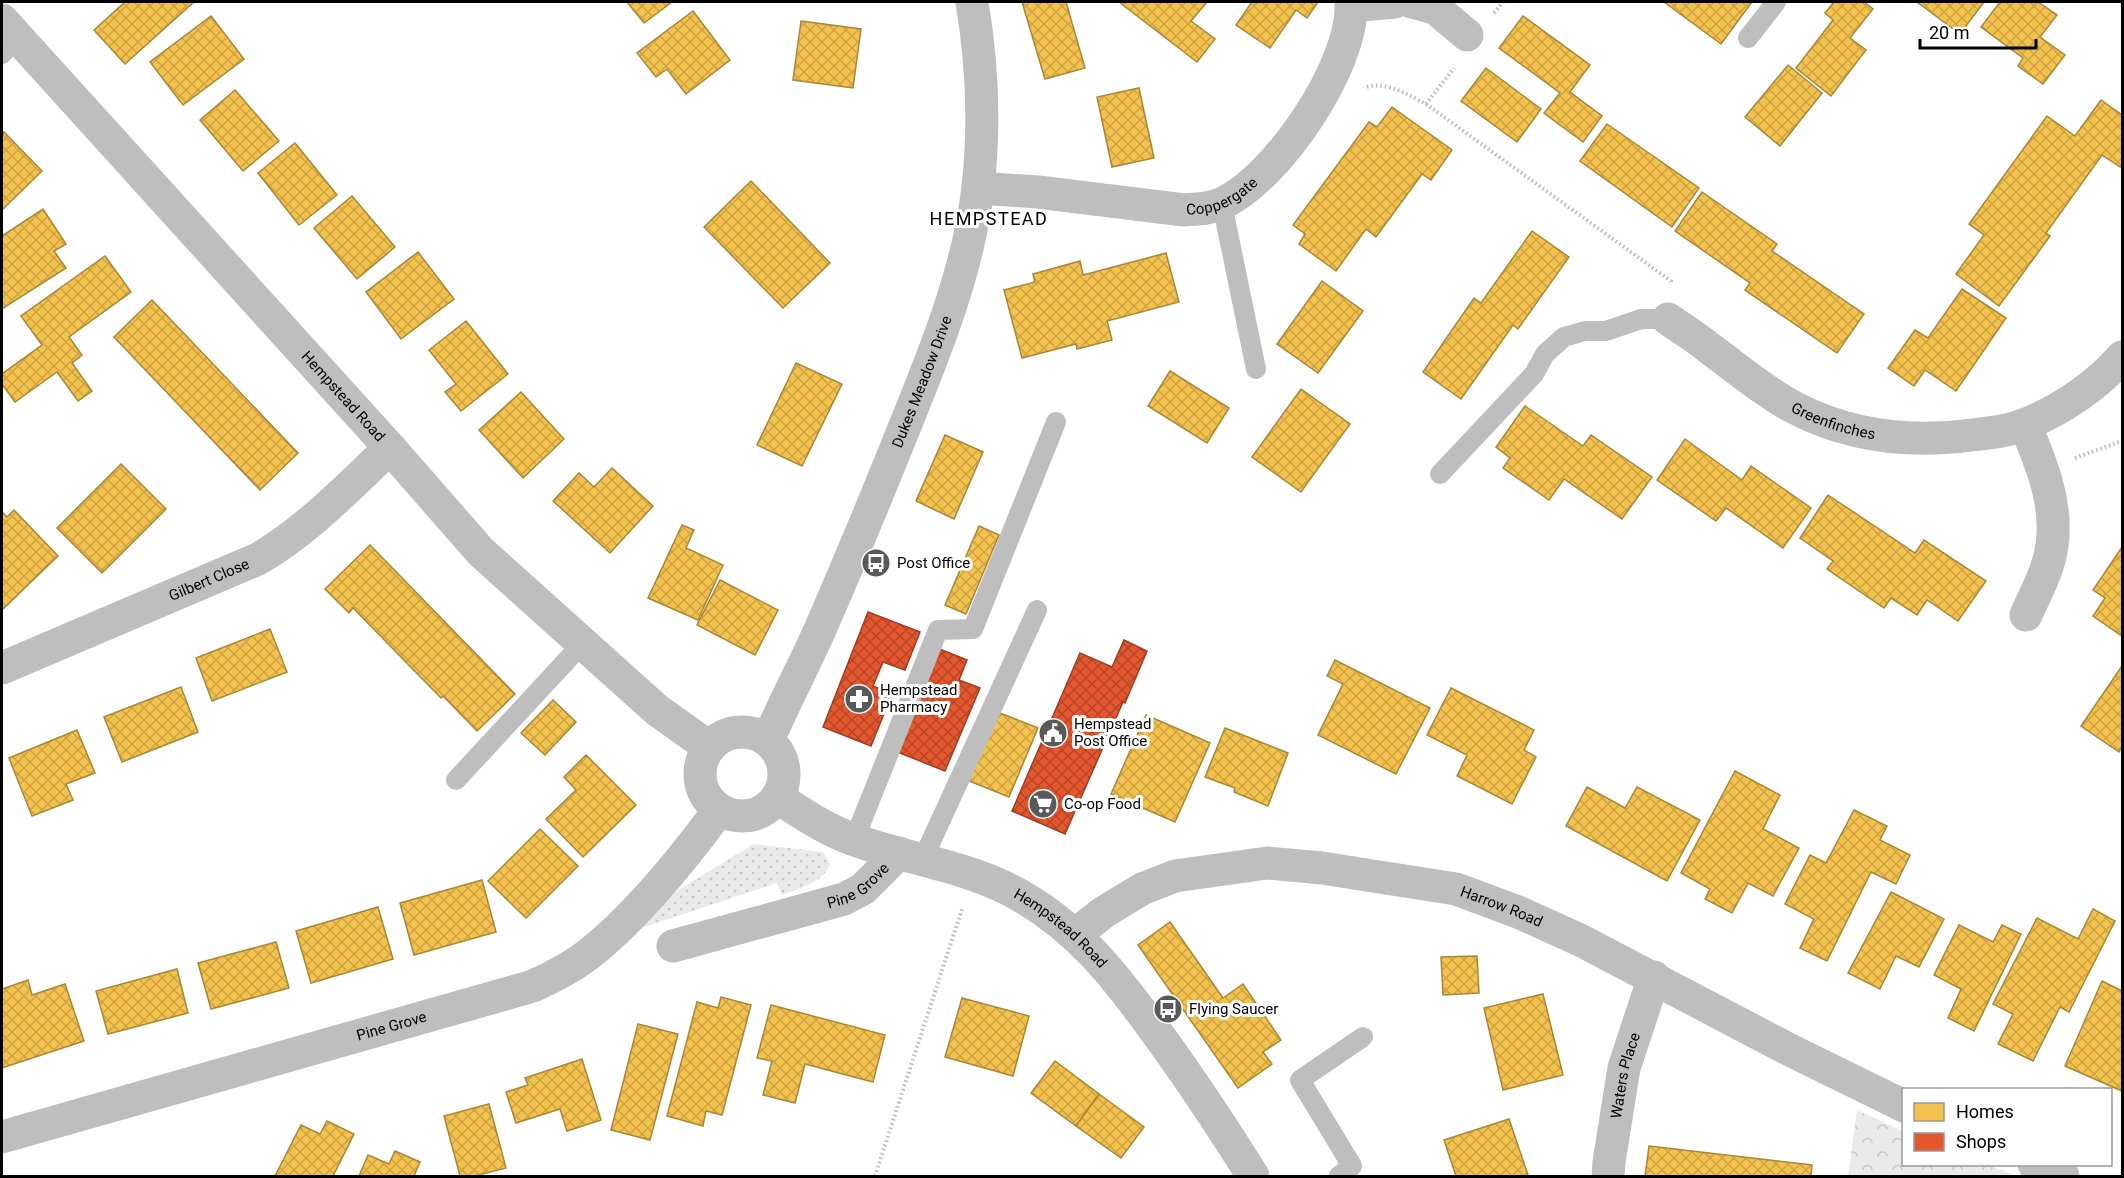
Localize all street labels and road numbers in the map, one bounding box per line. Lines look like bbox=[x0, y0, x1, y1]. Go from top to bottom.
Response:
street label: Coppergate bbox=[1185, 174, 1261, 219]
street label: Dukes Meadow Drive bbox=[888, 313, 956, 450]
street label: Hempstead Road bbox=[298, 347, 389, 445]
street label: Greenfinches bbox=[1788, 399, 1877, 443]
street label: Gilbert Close bbox=[166, 555, 252, 605]
street label: Pine Grove bbox=[825, 859, 893, 912]
street label: Harrow Road bbox=[1458, 882, 1545, 931]
street label: Hempstead Road bbox=[1011, 885, 1111, 972]
street label: Pine Grove bbox=[355, 1008, 429, 1045]
street label: Waters Place bbox=[1607, 1030, 1644, 1120]

